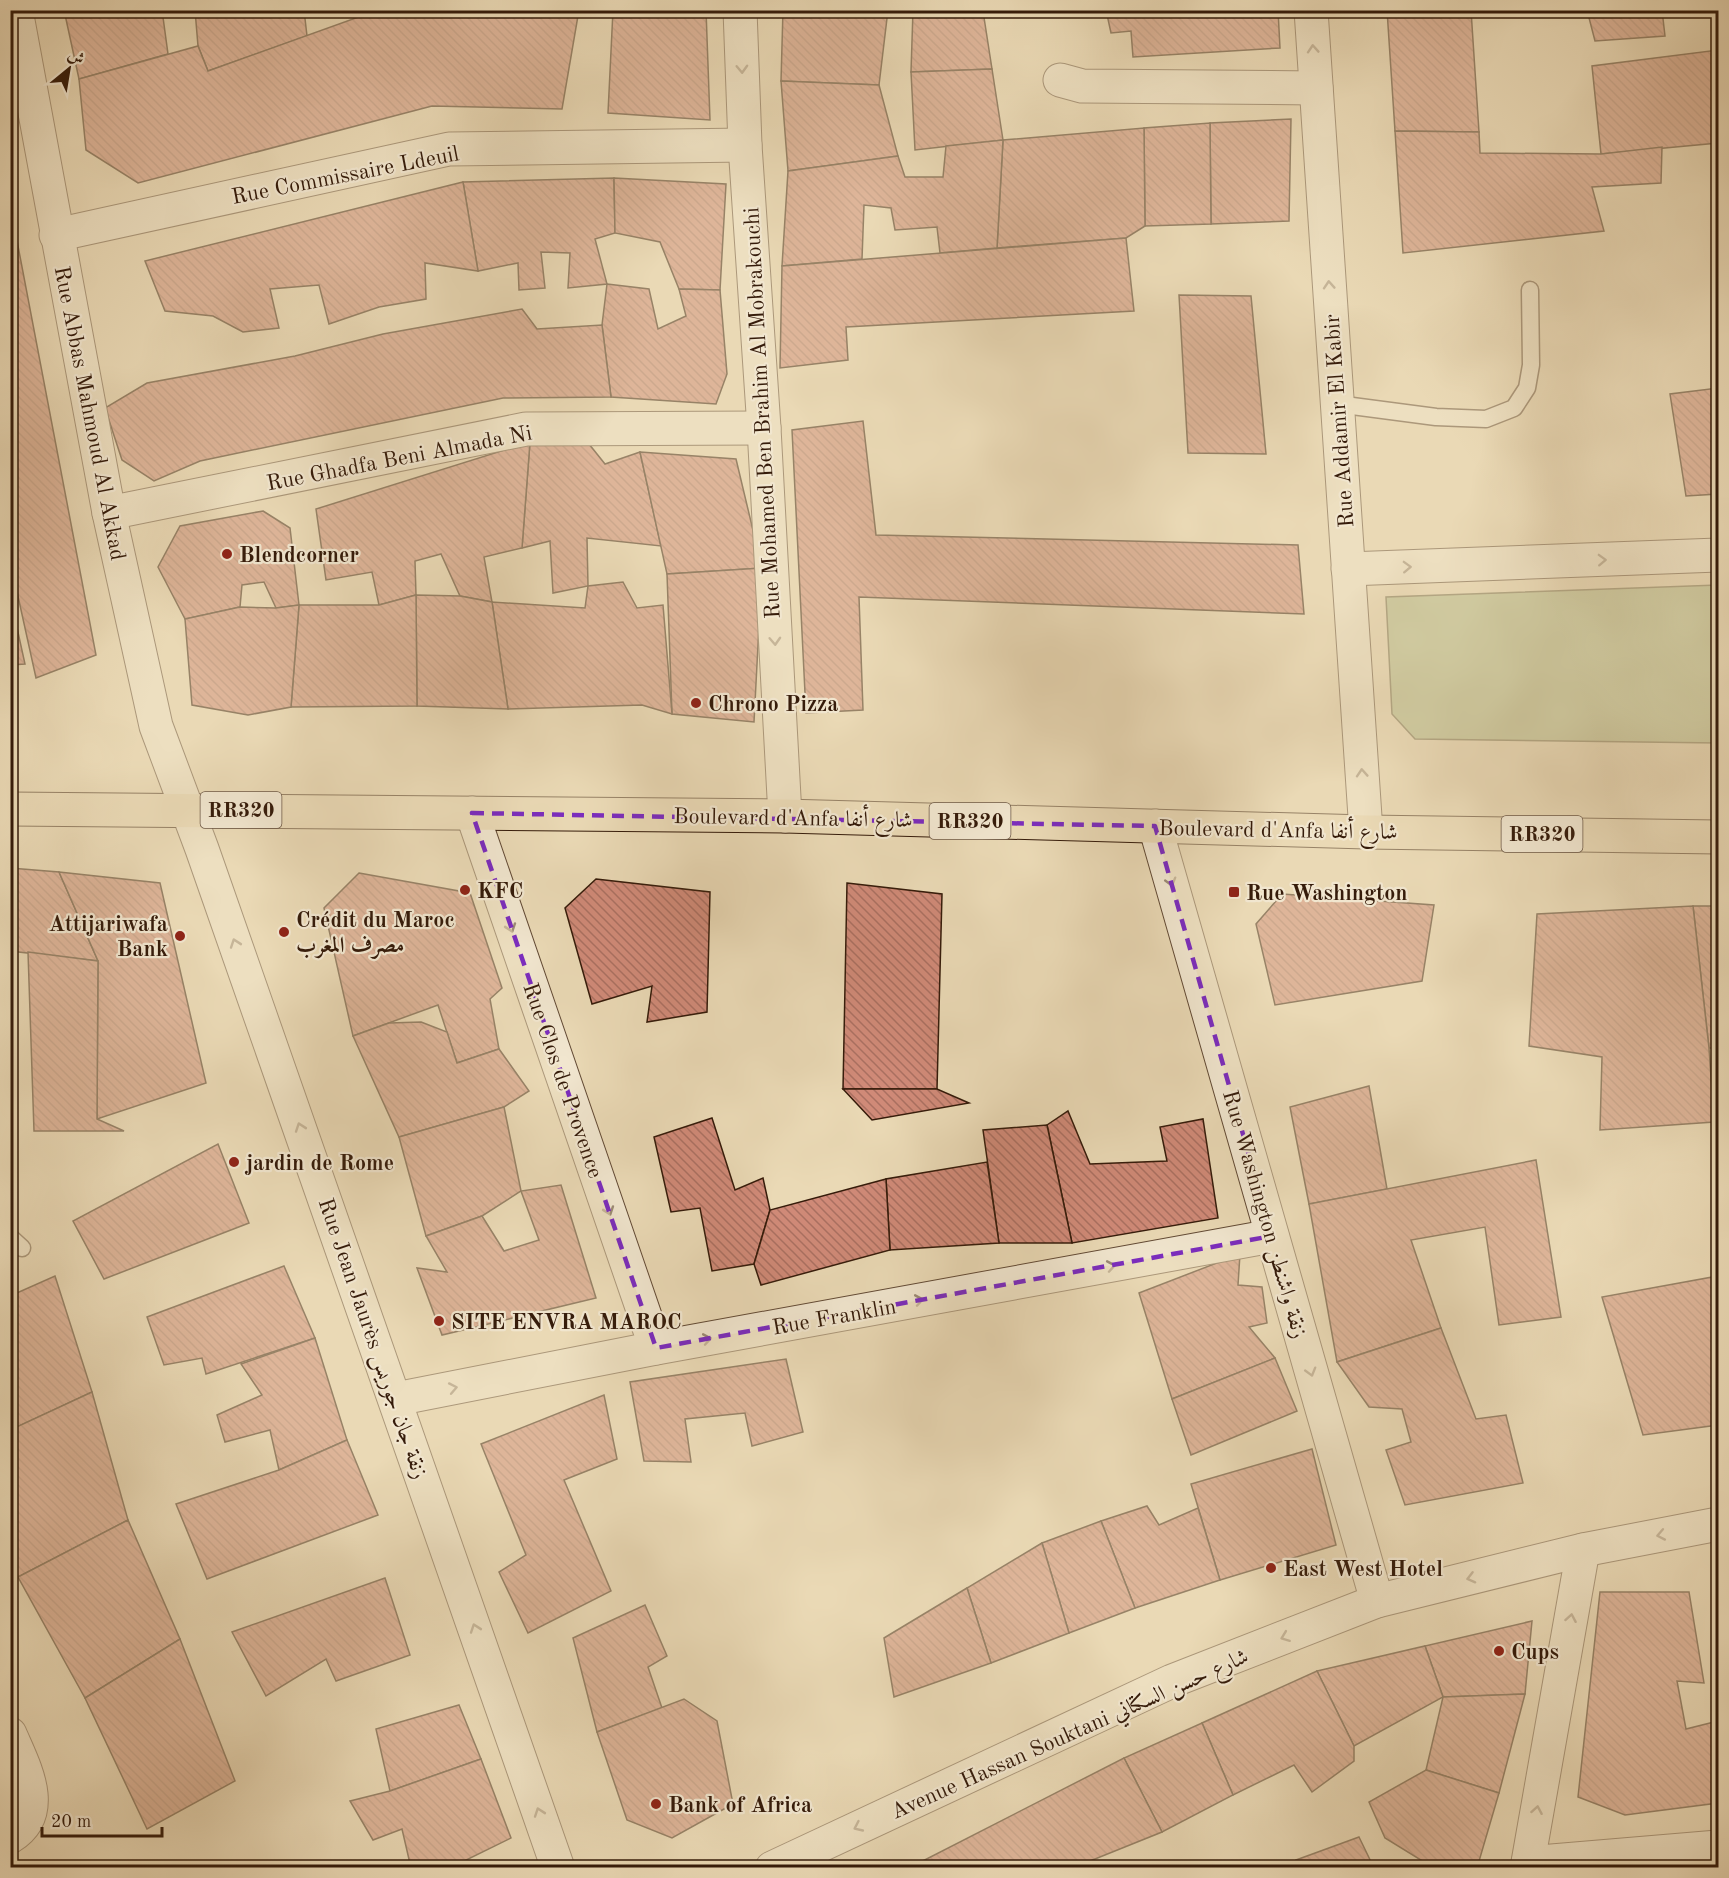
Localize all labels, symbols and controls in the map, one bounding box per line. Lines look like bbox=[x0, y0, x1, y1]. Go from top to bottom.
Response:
north arrow bbox=[39, 39, 99, 99]
one-way arrow bbox=[1307, 44, 1320, 53]
text: ش bbox=[65, 47, 86, 69]
one-way arrow bbox=[736, 64, 748, 73]
street label: Rue Commissaire Ldeuil bbox=[230, 143, 461, 209]
street label: Rue Mohamed Ben Brahim Al Mobrakouchi bbox=[741, 206, 785, 619]
street label: Rue Abbas Mahmoud Al Akkad bbox=[50, 264, 128, 563]
one-way arrow bbox=[1323, 281, 1336, 290]
street label: Rue Addamir El Kabir bbox=[1322, 313, 1358, 528]
street label: Rue Ghadfa Beni Almada Ni bbox=[265, 422, 534, 496]
place label: Blendcorner bbox=[239, 545, 359, 567]
marker: Blendcorner bbox=[220, 547, 234, 561]
one-way arrow bbox=[1597, 553, 1606, 566]
one-way arrow bbox=[1402, 561, 1411, 573]
one-way arrow bbox=[769, 636, 782, 645]
place label: Chrono Pizza bbox=[708, 694, 838, 716]
marker: Chrono Pizza bbox=[689, 696, 703, 710]
one-way arrow bbox=[1356, 769, 1369, 778]
road number: RR320 bbox=[200, 792, 282, 828]
street label: Boulevard d'Anfa شارع أنفا bbox=[673, 800, 913, 838]
road number: RR320 bbox=[930, 803, 1010, 839]
street label: Boulevard d'Anfa شارع أنفا bbox=[1158, 812, 1398, 850]
road number: RR320 bbox=[1502, 816, 1582, 852]
one-way arrow bbox=[1164, 876, 1176, 887]
place label: KFC bbox=[477, 881, 523, 903]
marker: KFC bbox=[458, 883, 472, 897]
place label: Rue Washington bbox=[1246, 883, 1407, 905]
marker: Rue Washington bbox=[1227, 885, 1241, 899]
place label: Crédit du Maroc مصرف المغرب bbox=[296, 910, 455, 959]
place label: Attijariwafa Bank bbox=[48, 914, 168, 961]
one-way arrow bbox=[504, 922, 517, 933]
marker: Crédit du Maroc مصرف المغرب bbox=[277, 925, 291, 939]
marker: Attijariwafa Bank bbox=[173, 929, 187, 943]
one-way arrow bbox=[230, 938, 243, 949]
street label: Rue Clos de Provence bbox=[518, 980, 606, 1181]
street label: Rue Washington زنقة واشنطن bbox=[1215, 1088, 1310, 1342]
one-way arrow bbox=[295, 1122, 308, 1133]
place label: jardin de Rome bbox=[244, 1153, 394, 1175]
marker: jardin de Rome bbox=[227, 1155, 241, 1169]
street label: Rue Jean Jaurès زنقة جان جوريس bbox=[311, 1195, 431, 1483]
one-way arrow bbox=[601, 1205, 614, 1216]
one-way arrow bbox=[1106, 1260, 1116, 1272]
one-way arrow bbox=[914, 1294, 924, 1307]
street label: Rue Franklin bbox=[771, 1296, 898, 1340]
place label: SITE ENVRA MAROC bbox=[451, 1312, 682, 1334]
marker: SITE ENVRA MAROC bbox=[432, 1314, 446, 1328]
one-way arrow bbox=[701, 1333, 711, 1346]
one-way arrow bbox=[1304, 1366, 1316, 1377]
one-way arrow bbox=[448, 1382, 458, 1395]
one-way arrow bbox=[1656, 1528, 1666, 1541]
place label: East West Hotel bbox=[1283, 1559, 1443, 1581]
marker: East West Hotel bbox=[1264, 1561, 1278, 1575]
one-way arrow bbox=[1466, 1570, 1476, 1583]
one-way arrow bbox=[1564, 1613, 1577, 1623]
one-way arrow bbox=[470, 1623, 483, 1634]
one-way arrow bbox=[1281, 1630, 1292, 1642]
place label: Cups bbox=[1511, 1642, 1559, 1664]
marker: Cups bbox=[1492, 1644, 1506, 1658]
street label: Avenue Hassan Souktani شارع حسن السكتاني bbox=[888, 1646, 1254, 1829]
place label: Bank of Africa bbox=[668, 1795, 812, 1817]
marker: Bank of Africa bbox=[649, 1797, 663, 1811]
scale bar bbox=[42, 1800, 162, 1838]
one-way arrow bbox=[1530, 1805, 1543, 1815]
one-way arrow bbox=[534, 1807, 547, 1818]
text: 20 m bbox=[51, 1813, 91, 1831]
one-way arrow bbox=[854, 1820, 865, 1832]

